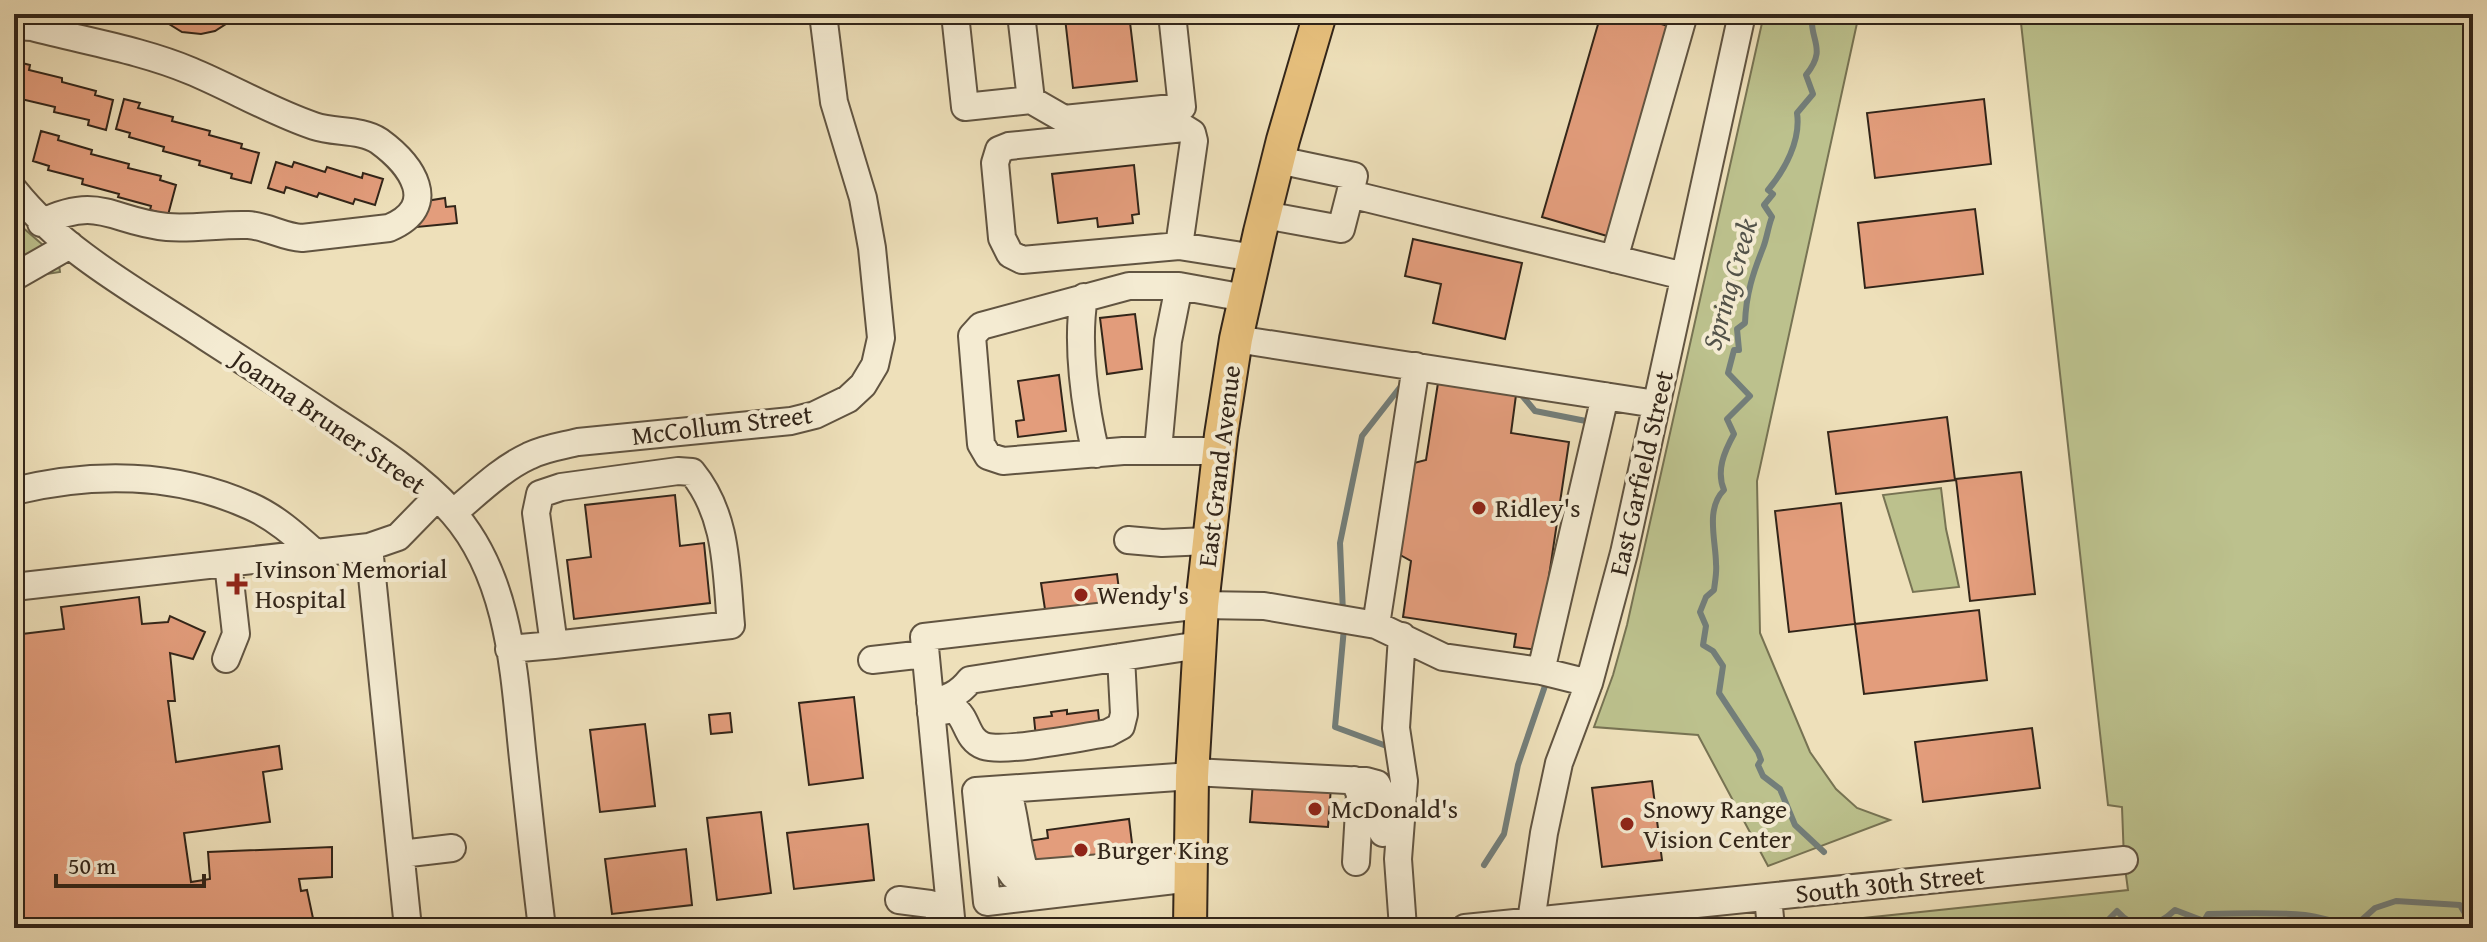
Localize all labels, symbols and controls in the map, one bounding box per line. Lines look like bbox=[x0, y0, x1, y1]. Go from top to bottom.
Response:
water label: Spring Creek bbox=[1690, 213, 1767, 354]
street label: Joanna Bruner Street bbox=[222, 338, 434, 503]
street label: East Grand Avenue bbox=[1187, 363, 1250, 569]
street label: East Garfield Street bbox=[1598, 366, 1683, 579]
street label: McCollum Street bbox=[629, 394, 814, 455]
place label: Ridley's bbox=[1495, 488, 1581, 527]
marker: Ridley's bbox=[1470, 499, 1488, 517]
place label: Ivinson Memorial Hospital bbox=[255, 549, 447, 618]
marker: Ivinson Memorial Hospital bbox=[226, 573, 248, 595]
place label: Wendy's bbox=[1097, 575, 1189, 614]
marker: Wendy's bbox=[1072, 586, 1090, 604]
place label: McDonald's bbox=[1331, 789, 1458, 828]
place label: Snowy Range Vision Center bbox=[1643, 789, 1792, 858]
marker: McDonald's bbox=[1306, 800, 1324, 818]
marker: Snowy Range Vision Center bbox=[1618, 815, 1636, 833]
place label: Burger King bbox=[1097, 830, 1228, 869]
scale bar bbox=[56, 838, 204, 888]
marker: Burger King bbox=[1072, 841, 1090, 859]
text: 50 m bbox=[68, 848, 116, 883]
street label: South 30th Street bbox=[1793, 854, 1986, 913]

